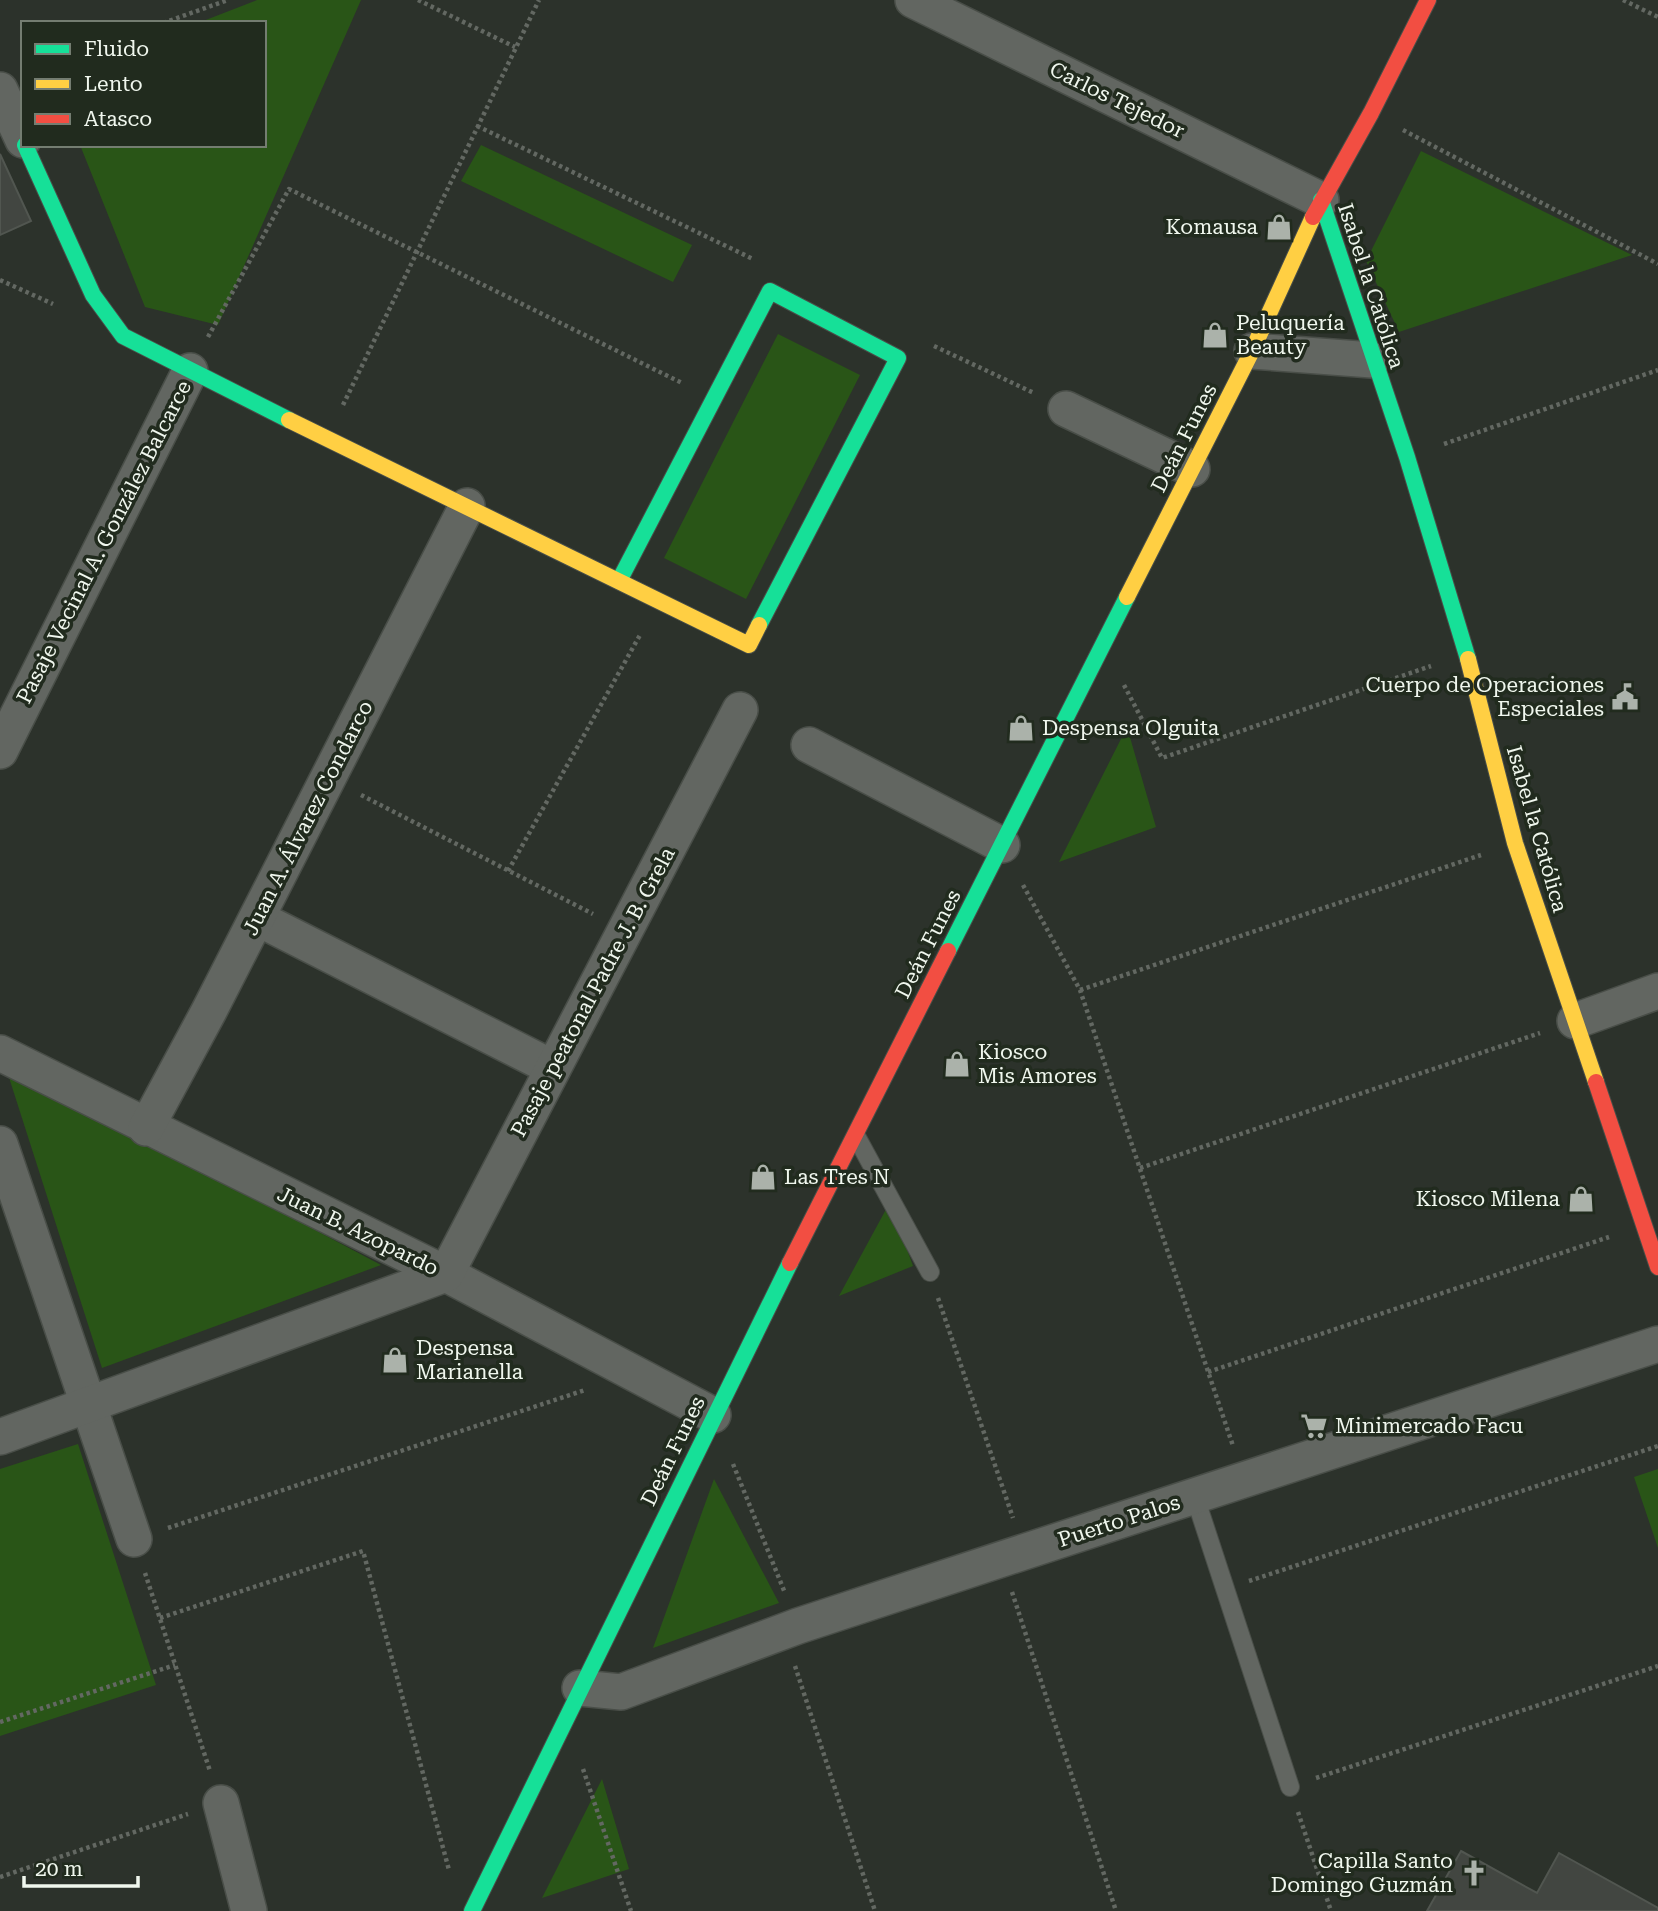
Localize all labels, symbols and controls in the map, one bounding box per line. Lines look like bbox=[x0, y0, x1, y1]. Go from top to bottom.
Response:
legend bbox=[21, 21, 266, 147]
text: Fluido bbox=[84, 37, 149, 61]
street label: Carlos Tejedor bbox=[1046, 57, 1189, 143]
text: Lento bbox=[84, 72, 143, 96]
text: Atasco bbox=[84, 107, 152, 131]
street label: Isabel la Católica bbox=[1333, 200, 1409, 372]
shop icon: Komausa bbox=[1264, 212, 1294, 242]
place label: Komausa bbox=[1165, 215, 1259, 239]
place label: Peluquería Beauty bbox=[1236, 311, 1345, 359]
shop icon: Peluquería Beauty bbox=[1200, 320, 1230, 350]
street label: Pasaje Vecinal A. González Balcarce bbox=[12, 377, 196, 707]
street label: Deán Funes bbox=[1146, 380, 1222, 496]
place label: Cuerpo de Operaciones Especiales bbox=[1365, 673, 1604, 721]
public building icon: Cuerpo de Operaciones Especiales bbox=[1610, 682, 1640, 712]
street label: Juan A. Álvarez Condarco bbox=[237, 696, 378, 939]
shop icon: Despensa Olguita bbox=[1006, 713, 1036, 743]
place label: Despensa Olguita bbox=[1042, 716, 1220, 740]
street label: Isabel la Católica bbox=[1502, 743, 1572, 916]
street label: Pasaje peatonal Padre J. B. Grela bbox=[506, 843, 680, 1141]
street label: Deán Funes bbox=[890, 886, 966, 1002]
place label: Kiosco Mis Amores bbox=[978, 1040, 1097, 1088]
shop icon: Kiosco Mis Amores bbox=[942, 1049, 972, 1079]
shop icon: Las Tres N bbox=[748, 1162, 778, 1192]
place label: Las Tres N bbox=[784, 1165, 890, 1189]
street label: Juan B. Azopardo bbox=[273, 1182, 443, 1280]
shop icon: Kiosco Milena bbox=[1566, 1184, 1596, 1214]
place label: Kiosco Milena bbox=[1416, 1187, 1561, 1211]
place label: Despensa Marianella bbox=[416, 1336, 524, 1384]
shop icon: Despensa Marianella bbox=[380, 1345, 410, 1375]
street label: Deán Funes bbox=[636, 1392, 710, 1510]
supermarket icon: Minimercado Facu bbox=[1299, 1411, 1329, 1441]
place label: Minimercado Facu bbox=[1335, 1414, 1523, 1438]
street label: Puerto Palos bbox=[1055, 1490, 1183, 1552]
scale bar bbox=[24, 1844, 138, 1888]
place label: Capilla Santo Domingo Guzmán bbox=[1271, 1849, 1453, 1897]
text: 20 m bbox=[35, 1857, 83, 1881]
church icon: Capilla Santo Domingo Guzmán bbox=[1459, 1858, 1489, 1888]

